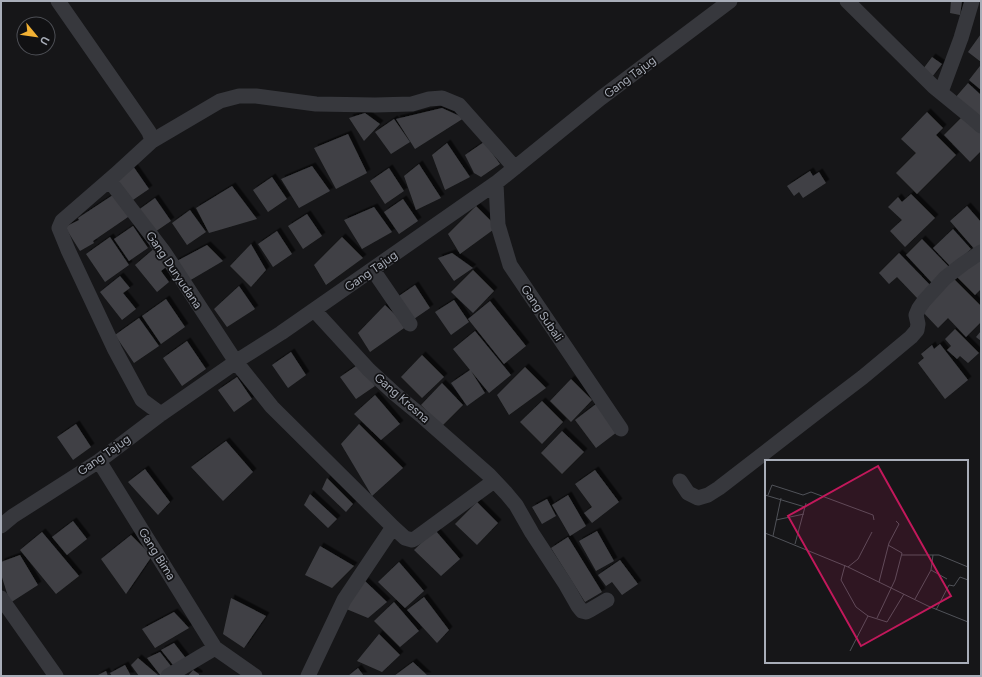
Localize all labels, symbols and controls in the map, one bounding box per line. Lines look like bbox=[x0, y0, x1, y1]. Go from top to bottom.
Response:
north arrow bbox=[16, 16, 56, 56]
text: U bbox=[37, 34, 52, 47]
street label: Gang Tajug bbox=[601, 53, 659, 101]
street label: Gang Duryudana bbox=[143, 229, 205, 311]
street label: Gang Tajug bbox=[342, 248, 400, 294]
street label: Gang Subali bbox=[518, 282, 566, 344]
street label: Gang Kresna bbox=[372, 370, 432, 426]
street label: Gang Tajug bbox=[75, 432, 133, 478]
inset map bbox=[765, 460, 968, 663]
street label: Gang Bima bbox=[136, 526, 178, 582]

